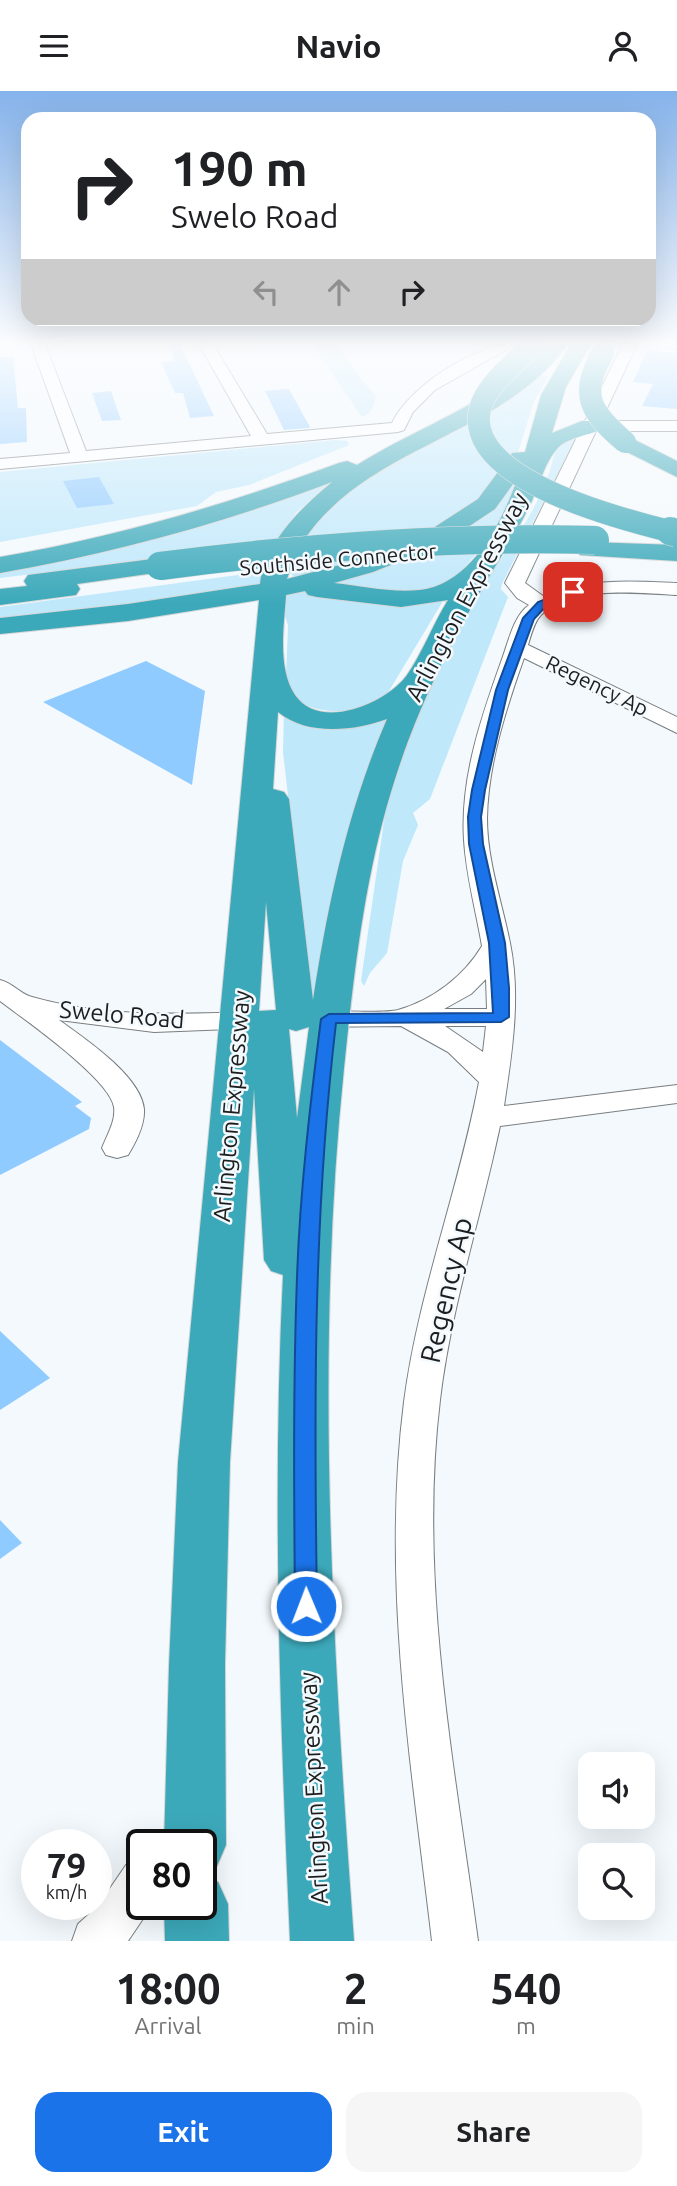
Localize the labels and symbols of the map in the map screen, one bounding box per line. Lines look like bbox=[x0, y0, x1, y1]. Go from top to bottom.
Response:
street label: Arlington Expressway bbox=[400, 487, 533, 706]
street label: Southside Connector bbox=[239, 538, 437, 580]
pin bbox=[543, 562, 603, 622]
street label: Regency Ap bbox=[542, 650, 653, 720]
street label: Arlington Expressway bbox=[208, 989, 255, 1223]
street label: Swelo Road bbox=[58, 996, 186, 1033]
street label: Regency Ap bbox=[414, 1214, 477, 1366]
position arrow bbox=[269, 1569, 343, 1643]
street label: Arlington Expressway bbox=[294, 1671, 333, 1905]
speed limit sign: 80 bbox=[126, 1829, 217, 1920]

